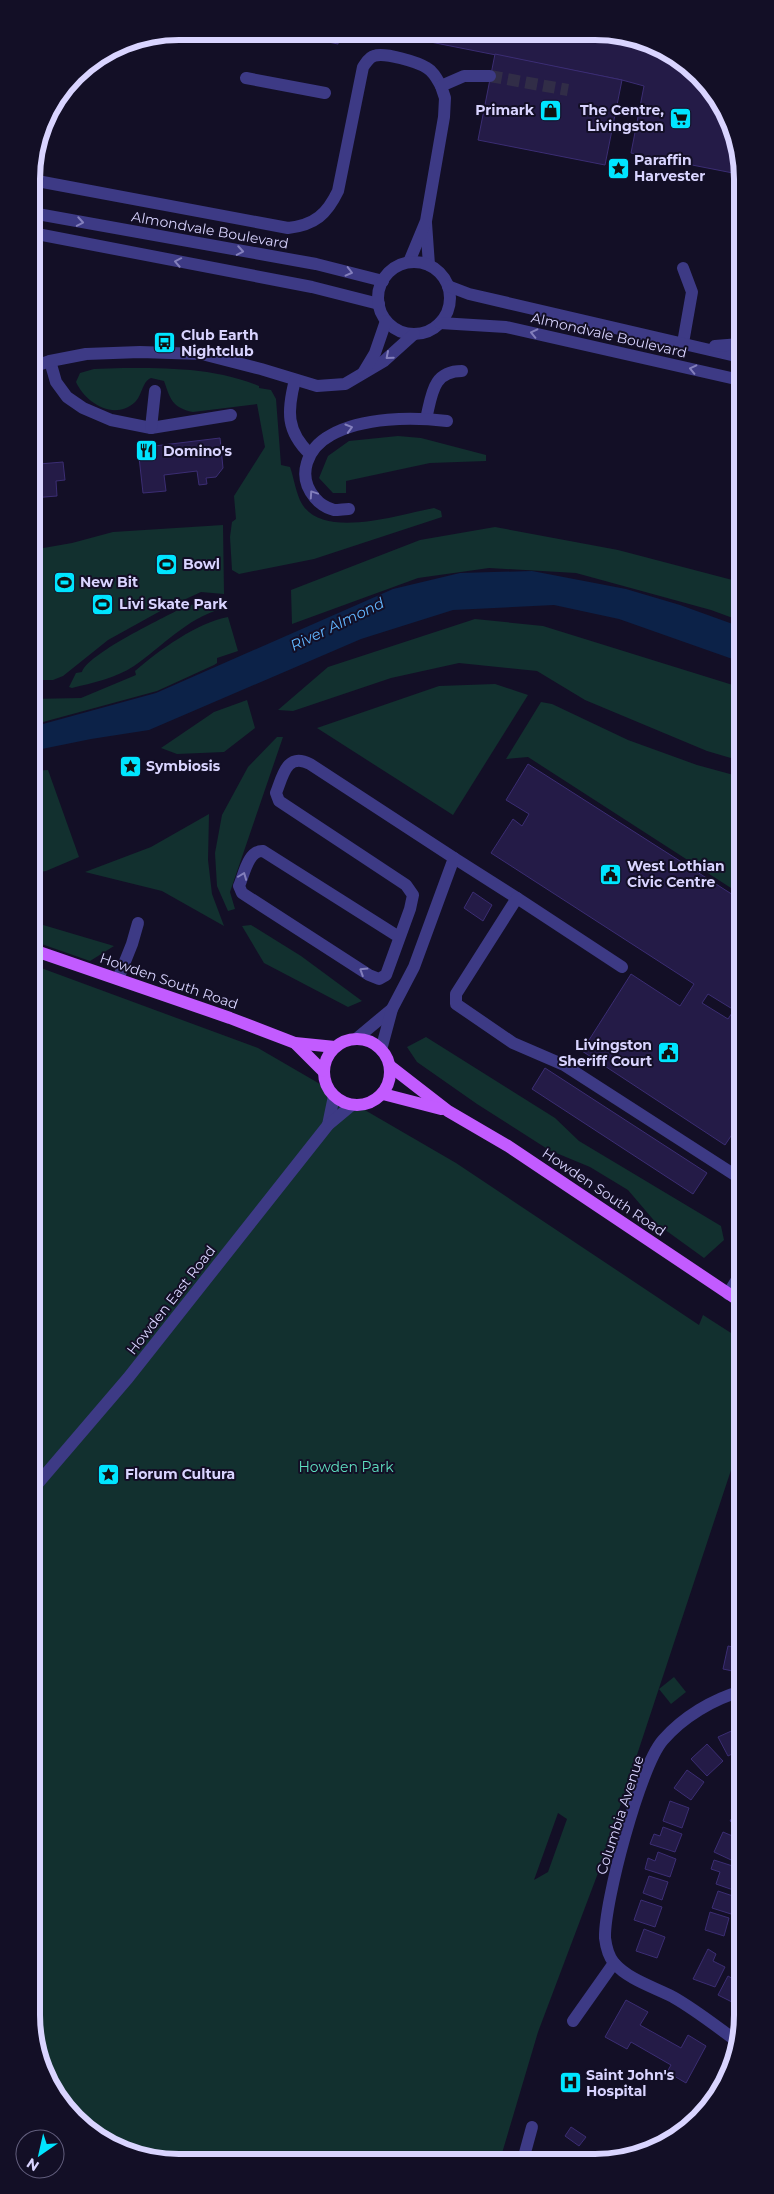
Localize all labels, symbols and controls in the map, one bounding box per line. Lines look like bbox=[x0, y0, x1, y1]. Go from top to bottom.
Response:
shop icon: Primark bbox=[538, 98, 562, 122]
place label: Primark bbox=[475, 101, 535, 119]
place label: The Centre, Livingston bbox=[580, 101, 664, 135]
supermarket icon: The Centre, Livingston bbox=[668, 106, 692, 130]
place label: Paraffin Harvester bbox=[634, 151, 705, 185]
place icon: Paraffin Harvester bbox=[606, 156, 630, 180]
street label: Almondvale Boulevard bbox=[130, 207, 290, 253]
one-way arrow bbox=[75, 216, 84, 226]
one-way arrow bbox=[235, 245, 244, 255]
one-way arrow bbox=[174, 257, 183, 267]
one-way arrow bbox=[345, 266, 354, 277]
street label: Almondvale Boulevard bbox=[529, 308, 689, 362]
place label: Club Earth Nightclub bbox=[181, 326, 259, 360]
one-way arrow bbox=[530, 328, 539, 339]
bus stop icon: Club Earth Nightclub bbox=[153, 331, 177, 355]
one-way arrow bbox=[386, 350, 395, 359]
one-way arrow bbox=[688, 364, 697, 375]
one-way arrow bbox=[345, 423, 353, 433]
restaurant icon: Domino's bbox=[135, 439, 159, 463]
place label: Domino's bbox=[163, 442, 233, 460]
one-way arrow bbox=[310, 490, 319, 500]
sports icon: Bowl bbox=[155, 552, 179, 576]
place label: Bowl bbox=[183, 555, 220, 573]
sports icon: New Bit bbox=[52, 570, 76, 594]
place label: New Bit bbox=[80, 573, 138, 591]
sports icon: Livi Skate Park bbox=[91, 592, 115, 616]
water label: River Almond bbox=[287, 593, 388, 655]
place label: Livi Skate Park bbox=[119, 595, 228, 613]
place icon: Symbiosis bbox=[118, 754, 142, 778]
place label: Symbiosis bbox=[146, 757, 221, 775]
place label: West Lothian Civic Centre bbox=[627, 857, 725, 891]
public building icon: West Lothian Civic Centre bbox=[599, 862, 623, 886]
one-way arrow bbox=[237, 872, 247, 881]
street label: Howden South Road bbox=[97, 949, 241, 1013]
one-way arrow bbox=[360, 968, 369, 978]
place label: Livingston Sheriff Court bbox=[558, 1036, 652, 1070]
public building icon: Livingston Sheriff Court bbox=[656, 1041, 680, 1065]
street label: Howden South Road bbox=[539, 1144, 669, 1240]
street label: Howden East Road bbox=[123, 1242, 219, 1358]
park label: Howden Park bbox=[298, 1458, 394, 1476]
place icon: Florum Cultura bbox=[97, 1462, 121, 1486]
place label: Florum Cultura bbox=[125, 1465, 235, 1483]
street label: Columbia Avenue bbox=[592, 1753, 648, 1877]
place label: Saint John's Hospital bbox=[586, 2066, 675, 2100]
hospital icon: Saint John's Hospital bbox=[558, 2071, 582, 2095]
north arrow bbox=[15, 2129, 65, 2179]
text: N bbox=[23, 2154, 42, 2175]

